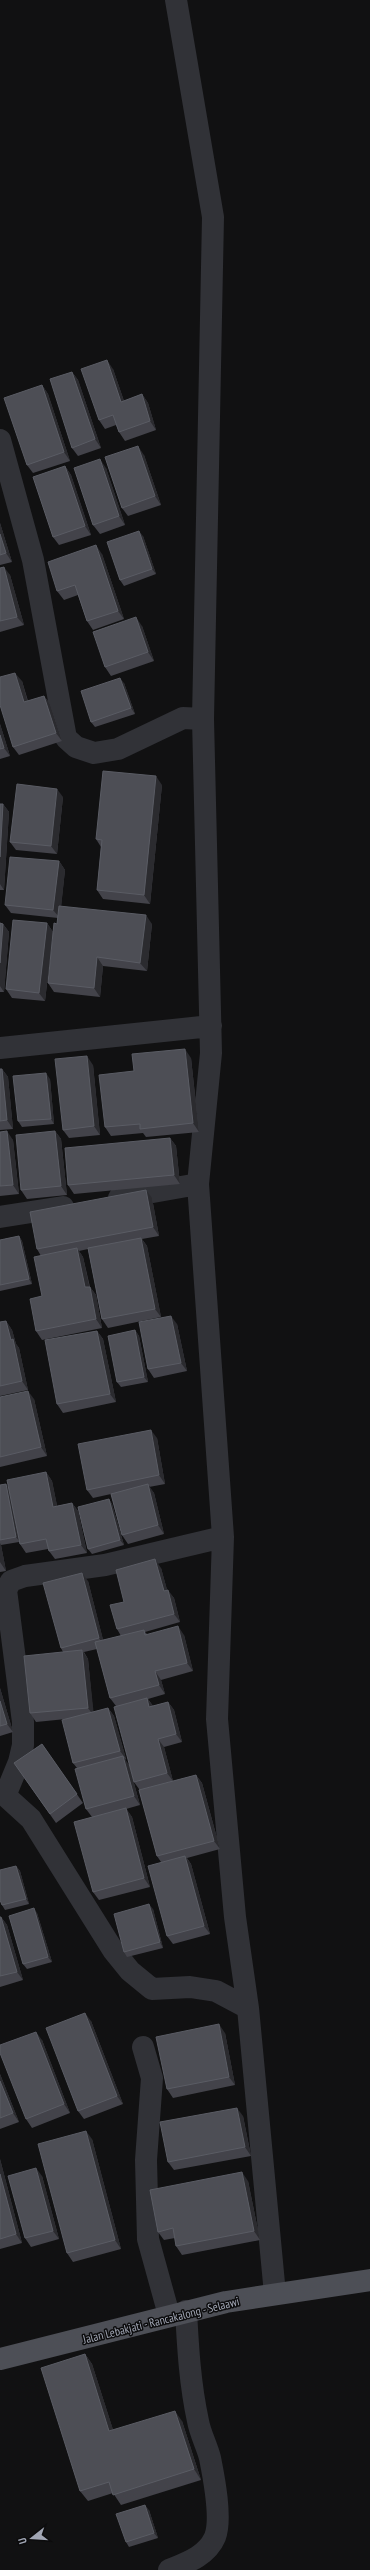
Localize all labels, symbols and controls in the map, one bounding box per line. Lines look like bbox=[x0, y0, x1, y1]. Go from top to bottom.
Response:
street label: Jalan Lebakjati - Rancakalong - Selaawi bbox=[80, 2293, 241, 2347]
north arrow bbox=[12, 2518, 52, 2558]
text: U bbox=[15, 2536, 30, 2546]

